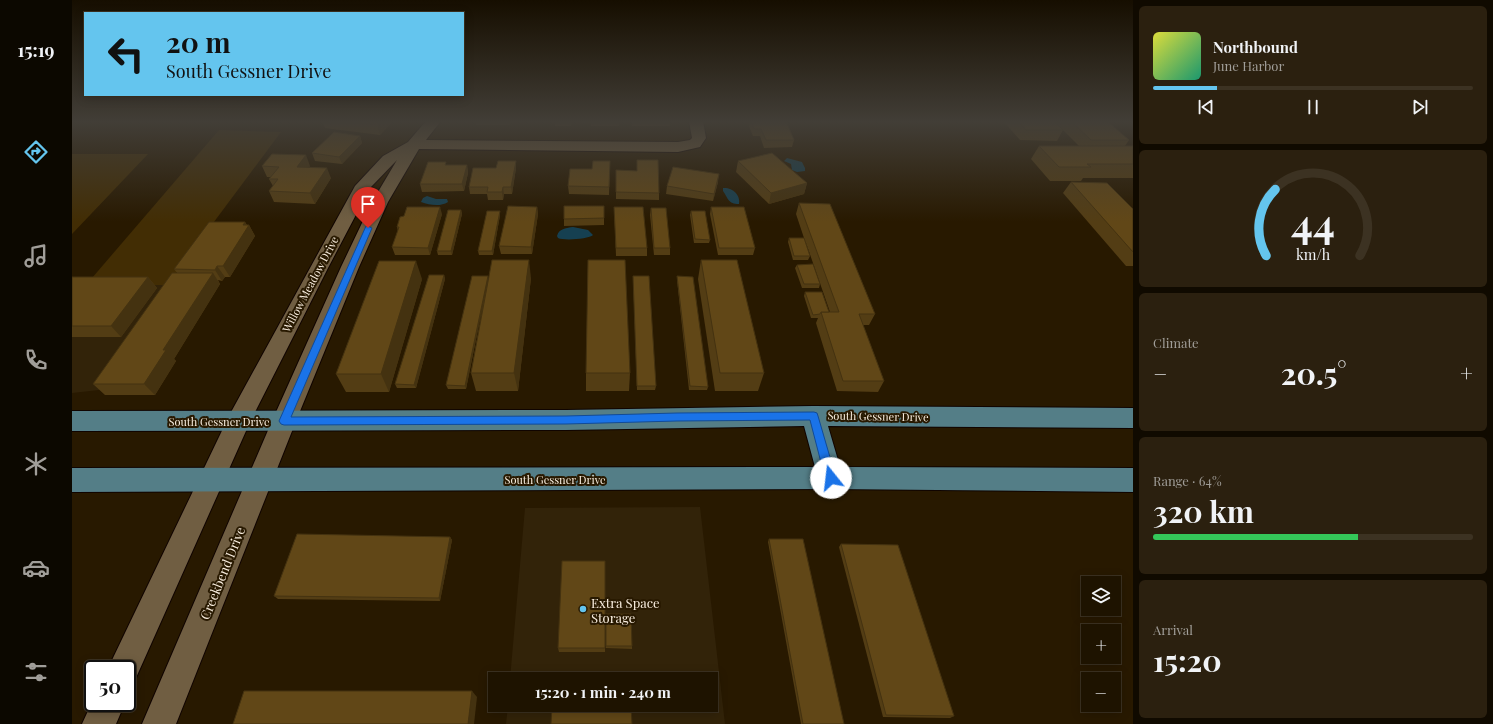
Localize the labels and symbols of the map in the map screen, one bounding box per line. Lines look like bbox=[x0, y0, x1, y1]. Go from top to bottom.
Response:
pin bbox=[351, 187, 385, 228]
street label: Willow Meadow Drive bbox=[278, 233, 342, 335]
street label: South Gessner Drive bbox=[827, 408, 929, 424]
street label: South Gessner Drive bbox=[168, 414, 270, 429]
position arrow bbox=[810, 457, 852, 499]
street label: South Gessner Drive bbox=[504, 472, 606, 487]
street label: Creekbend Drive bbox=[196, 524, 249, 622]
place label: Extra Space Storage bbox=[591, 594, 660, 626]
marker: Extra Space Storage bbox=[578, 604, 588, 614]
speed limit sign: 50 bbox=[84, 660, 136, 712]

